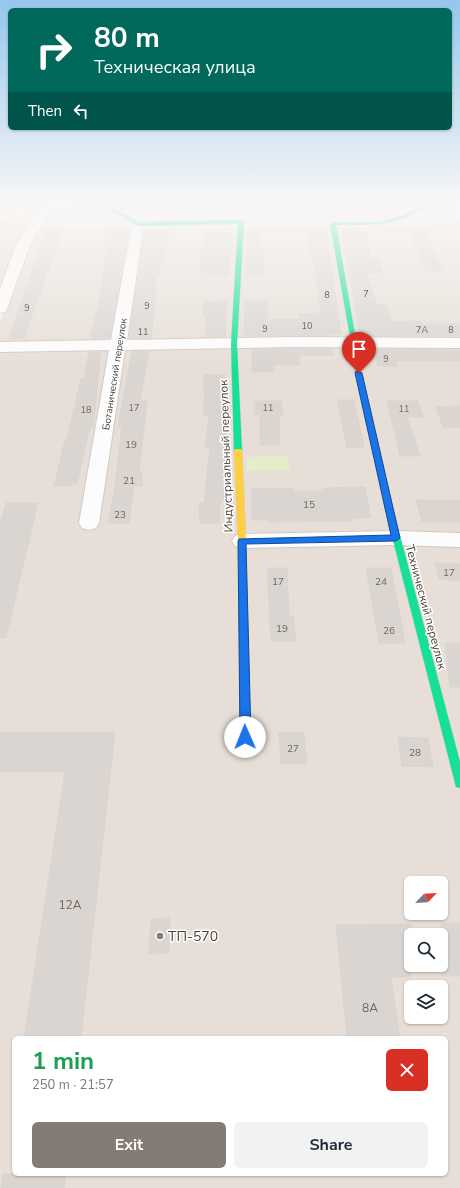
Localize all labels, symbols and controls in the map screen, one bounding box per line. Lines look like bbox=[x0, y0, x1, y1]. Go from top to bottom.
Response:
text: 80 m bbox=[94, 19, 160, 57]
icon: right bbox=[28, 24, 80, 76]
text: Техническая улица bbox=[94, 55, 256, 79]
icon: left bbox=[70, 100, 92, 122]
text: Then bbox=[28, 101, 62, 121]
house number: 7 bbox=[363, 288, 369, 300]
house number: 8 bbox=[324, 289, 330, 301]
house number: 9 bbox=[144, 300, 150, 312]
house number: 9 bbox=[24, 302, 30, 314]
street label: Ботанический переулок bbox=[99, 316, 131, 431]
house number: 10 bbox=[302, 320, 312, 332]
house number: 9 bbox=[262, 323, 268, 335]
house number: 7А bbox=[416, 324, 428, 336]
house number: 8 bbox=[448, 324, 454, 336]
house number: 11 bbox=[138, 326, 148, 338]
pin bbox=[342, 332, 376, 373]
icon: arrive bbox=[348, 338, 370, 360]
house number: 9 bbox=[383, 353, 389, 365]
street label: Индустриальный переулок bbox=[215, 379, 237, 533]
house number: 17 bbox=[129, 402, 139, 414]
house number: 11 bbox=[263, 402, 273, 414]
house number: 11 bbox=[399, 403, 409, 415]
house number: 18 bbox=[81, 404, 91, 416]
house number: 19 bbox=[125, 438, 137, 452]
house number: 21 bbox=[123, 474, 135, 488]
house number: 15 bbox=[303, 498, 315, 512]
house number: 23 bbox=[114, 508, 126, 522]
street label: Технический переулок bbox=[402, 543, 451, 672]
house number: 17 bbox=[443, 566, 455, 580]
house number: 17 bbox=[272, 575, 284, 589]
house number: 24 bbox=[375, 575, 387, 589]
house number: 19 bbox=[276, 622, 288, 636]
house number: 26 bbox=[383, 624, 395, 638]
position arrow bbox=[224, 716, 266, 758]
house number: 27 bbox=[287, 742, 299, 756]
house number: 28 bbox=[409, 746, 421, 760]
north arrow bbox=[404, 876, 448, 920]
map controls bbox=[404, 876, 448, 1024]
house number: 12А bbox=[58, 897, 82, 913]
place label: ТП-570 bbox=[168, 927, 218, 946]
button: search bbox=[404, 928, 448, 972]
marker: ТП-570 bbox=[155, 931, 165, 941]
button: layers bbox=[404, 980, 448, 1024]
house number: 8А bbox=[362, 1000, 378, 1016]
text: 1 min bbox=[32, 1045, 94, 1077]
button: close bbox=[386, 1049, 428, 1091]
text: 250 m · 21:57 bbox=[32, 1076, 114, 1094]
button: Exit bbox=[32, 1122, 226, 1168]
button: Share bbox=[234, 1122, 428, 1168]

